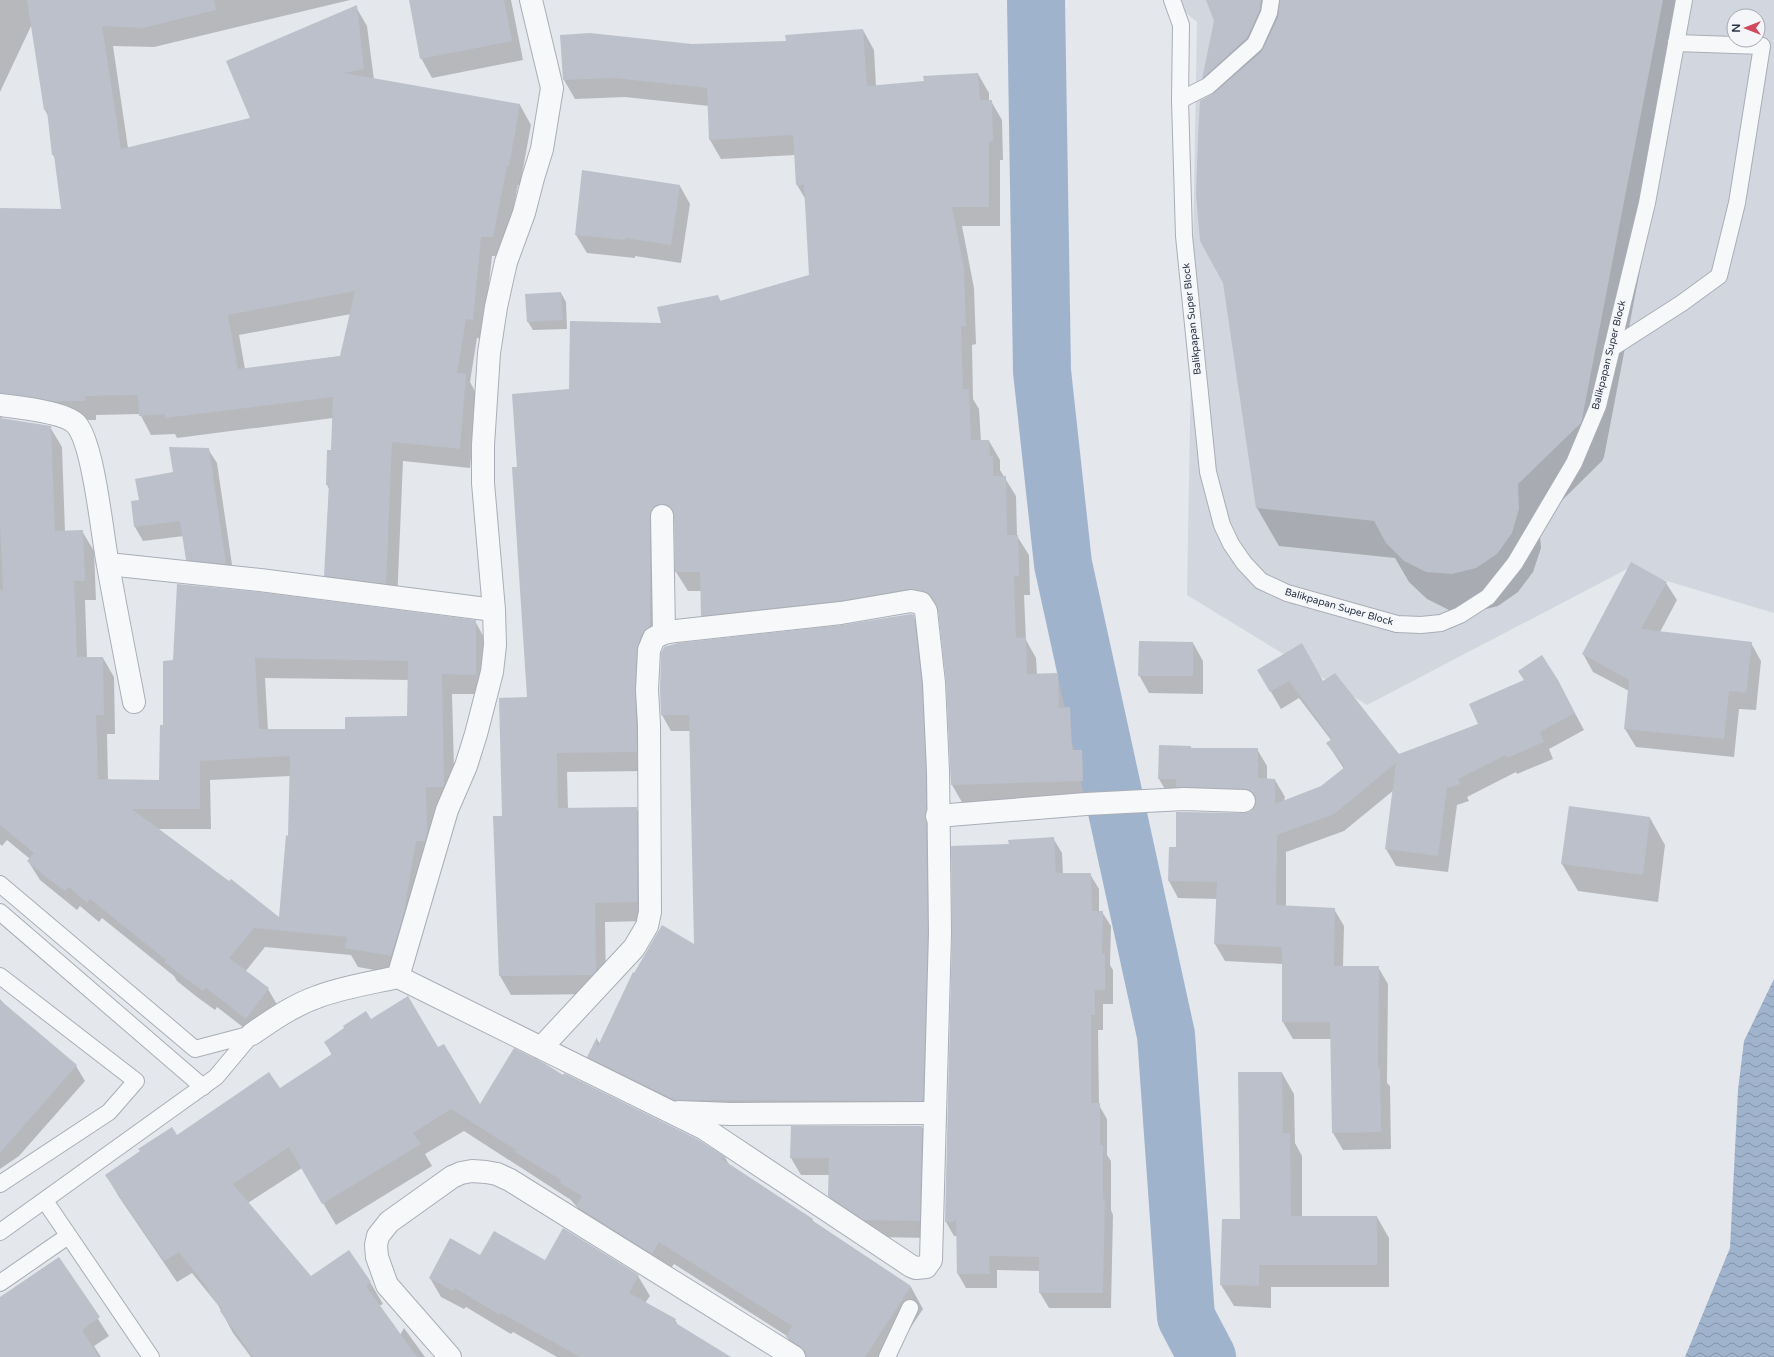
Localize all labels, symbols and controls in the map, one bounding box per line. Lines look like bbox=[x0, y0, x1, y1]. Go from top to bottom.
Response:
north arrow bbox=[1726, 8, 1766, 48]
text: N bbox=[1730, 24, 1743, 32]
street label: Balikpapan Super Block bbox=[1180, 262, 1204, 375]
street label: Balikpapan Super Block bbox=[1590, 299, 1629, 411]
street label: Balikpapan Super Block bbox=[1283, 586, 1395, 628]

